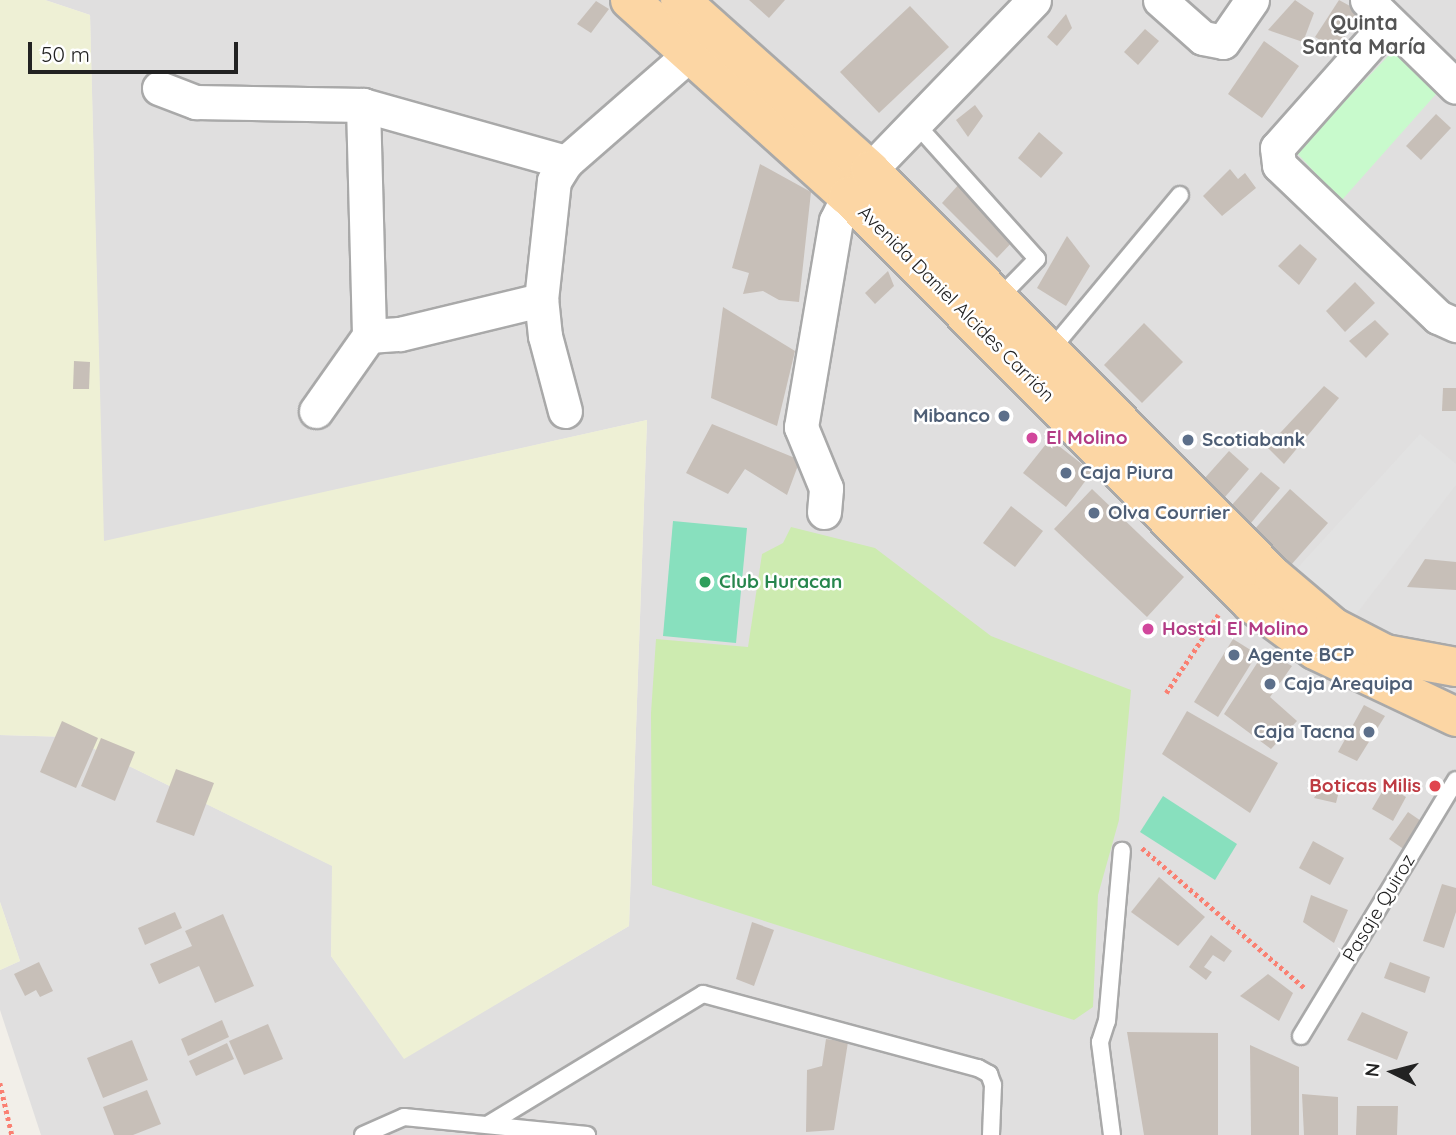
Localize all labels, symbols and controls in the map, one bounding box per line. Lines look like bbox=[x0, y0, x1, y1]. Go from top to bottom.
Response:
district label: Quinta Santa María bbox=[1302, 9, 1426, 59]
scale bar bbox=[32, 28, 242, 72]
text: 50 m bbox=[41, 41, 90, 67]
street label: Avenida Daniel Alcides Carrión bbox=[853, 201, 1059, 407]
place label: Mibanco bbox=[913, 405, 990, 427]
marker: Mibanco bbox=[996, 408, 1012, 424]
place label: El Molino bbox=[1046, 427, 1128, 449]
place label: Scotiabank bbox=[1202, 429, 1305, 451]
marker: El Molino bbox=[1024, 430, 1040, 446]
marker: Scotiabank bbox=[1180, 432, 1196, 448]
place label: Caja Piura bbox=[1080, 462, 1173, 484]
marker: Caja Piura bbox=[1058, 465, 1074, 481]
place label: Olva Courrier bbox=[1108, 502, 1230, 524]
marker: Olva Courrier bbox=[1086, 505, 1102, 521]
place label: Club Huracan bbox=[719, 571, 842, 593]
marker: Club Huracan bbox=[697, 574, 713, 590]
place label: Hostal El Molino bbox=[1162, 618, 1308, 640]
marker: Hostal El Molino bbox=[1140, 621, 1156, 637]
place label: Agente BCP bbox=[1248, 644, 1354, 666]
marker: Agente BCP bbox=[1226, 647, 1242, 663]
place label: Caja Arequipa bbox=[1284, 673, 1413, 695]
marker: Caja Arequipa bbox=[1262, 676, 1278, 692]
place label: Caja Tacna bbox=[1254, 721, 1355, 743]
marker: Caja Tacna bbox=[1361, 724, 1377, 740]
place label: Boticas Milis bbox=[1309, 775, 1421, 797]
marker: Boticas Milis bbox=[1427, 778, 1443, 794]
street label: Pasaje Quiroz bbox=[1338, 850, 1420, 966]
north arrow bbox=[1358, 1037, 1428, 1107]
text: N bbox=[1359, 1062, 1385, 1078]

